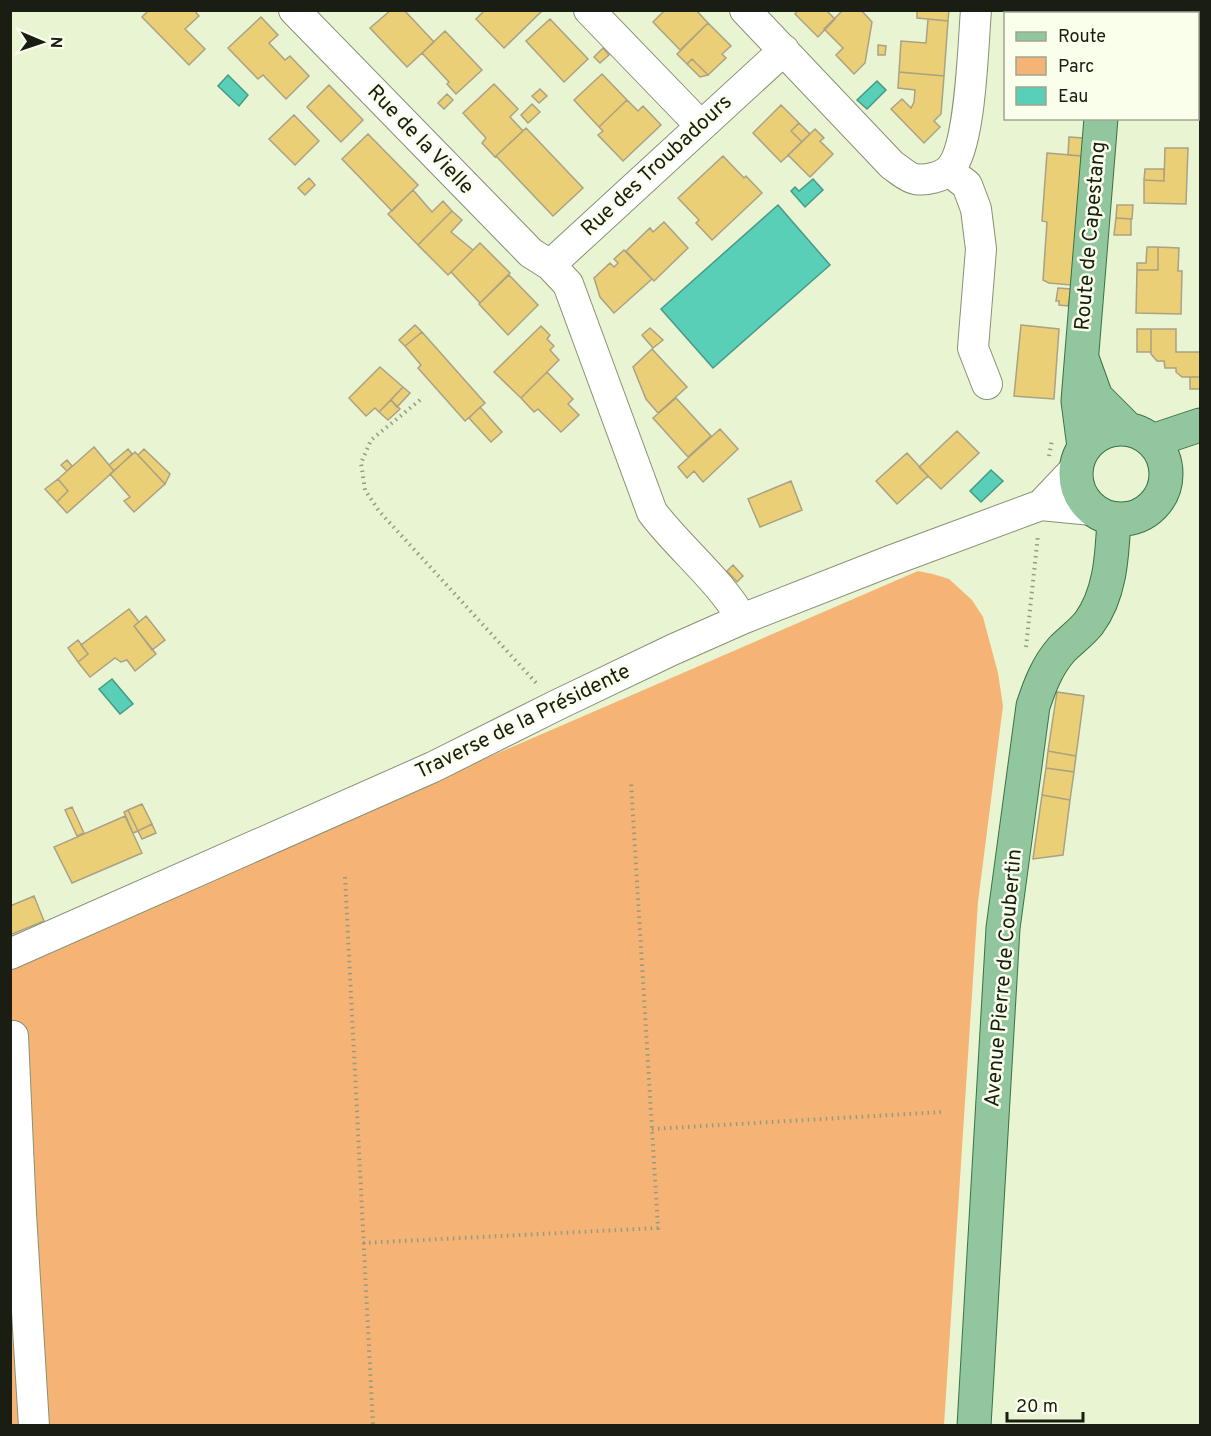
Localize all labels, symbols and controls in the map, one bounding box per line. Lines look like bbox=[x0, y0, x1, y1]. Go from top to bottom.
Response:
north arrow bbox=[12, 12, 72, 72]
legend bbox=[1004, 12, 1199, 120]
text: Route bbox=[1058, 26, 1106, 49]
text: N bbox=[45, 36, 65, 49]
text: Parc bbox=[1058, 56, 1094, 79]
street label: Rue de la Vielle bbox=[361, 79, 479, 201]
text: Eau bbox=[1058, 86, 1088, 109]
street label: Rue des Troubadours bbox=[576, 89, 738, 243]
street label: Route de Capestang bbox=[1069, 140, 1113, 332]
street label: Traverse de la Présidente bbox=[411, 658, 635, 786]
street label: Avenue Pierre de Coubertin bbox=[979, 848, 1029, 1108]
scale bar bbox=[1007, 1385, 1084, 1423]
text: 20 m bbox=[1016, 1396, 1058, 1419]

